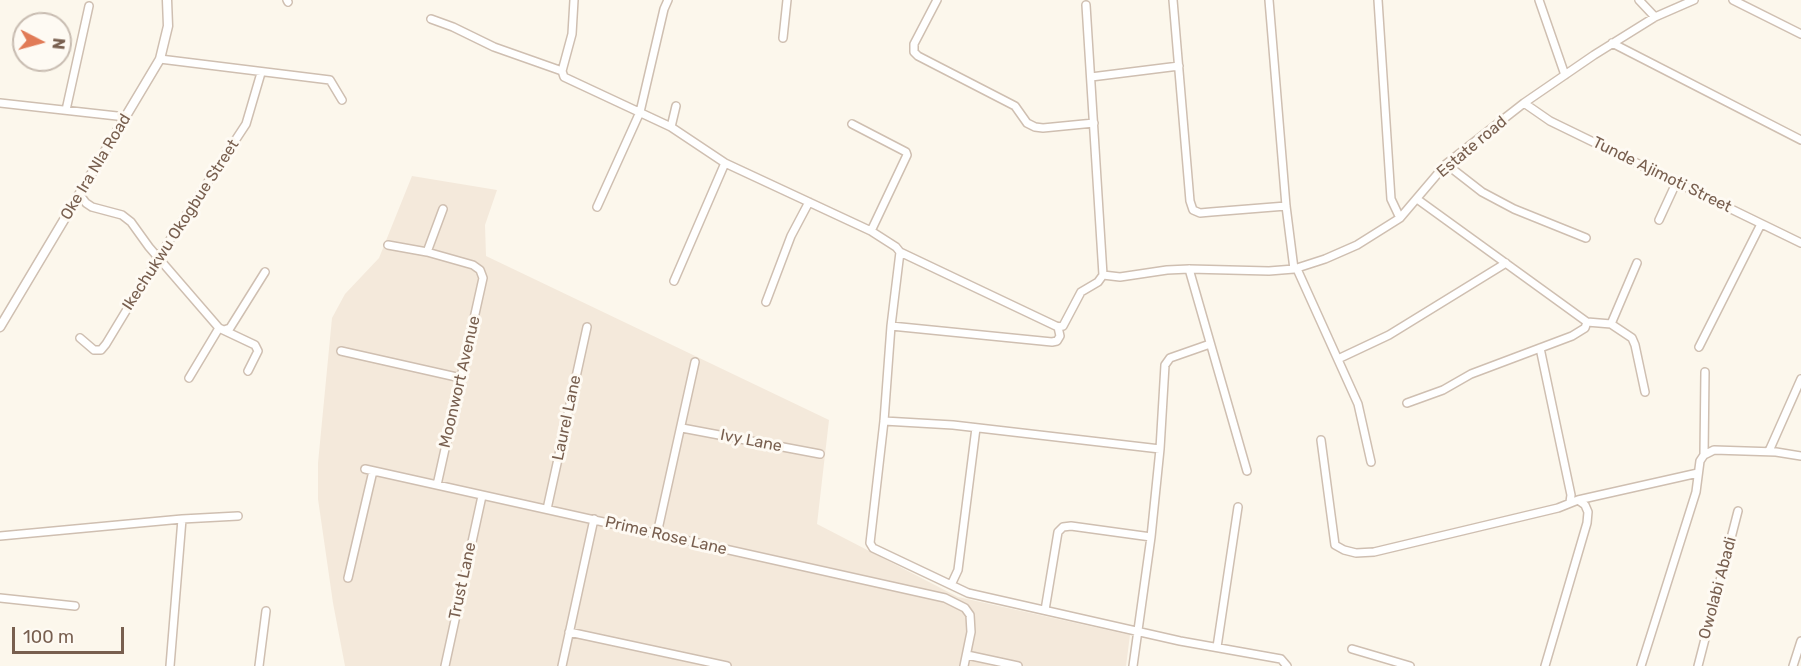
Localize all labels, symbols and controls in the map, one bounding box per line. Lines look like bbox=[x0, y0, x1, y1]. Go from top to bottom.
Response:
north arrow bbox=[12, 12, 72, 72]
text: N bbox=[48, 37, 68, 50]
street label: Oke Ira Nla Road bbox=[57, 110, 135, 224]
street label: Estate road bbox=[1433, 112, 1511, 182]
street label: Tunde Ajimoti Street bbox=[1589, 133, 1735, 217]
street label: Ikechukwu Okogbue Street bbox=[119, 136, 243, 314]
street label: Moonwort Avenue bbox=[435, 314, 485, 450]
street label: Laurel Lane bbox=[549, 374, 585, 462]
street label: Ivy Lane bbox=[719, 426, 783, 456]
street label: Prime Rose Lane bbox=[603, 513, 729, 559]
street label: Owolabi Abadi bbox=[1695, 535, 1741, 641]
street label: Trust Lane bbox=[445, 541, 481, 621]
scale bar bbox=[15, 615, 128, 653]
text: 100 m bbox=[23, 626, 74, 648]

